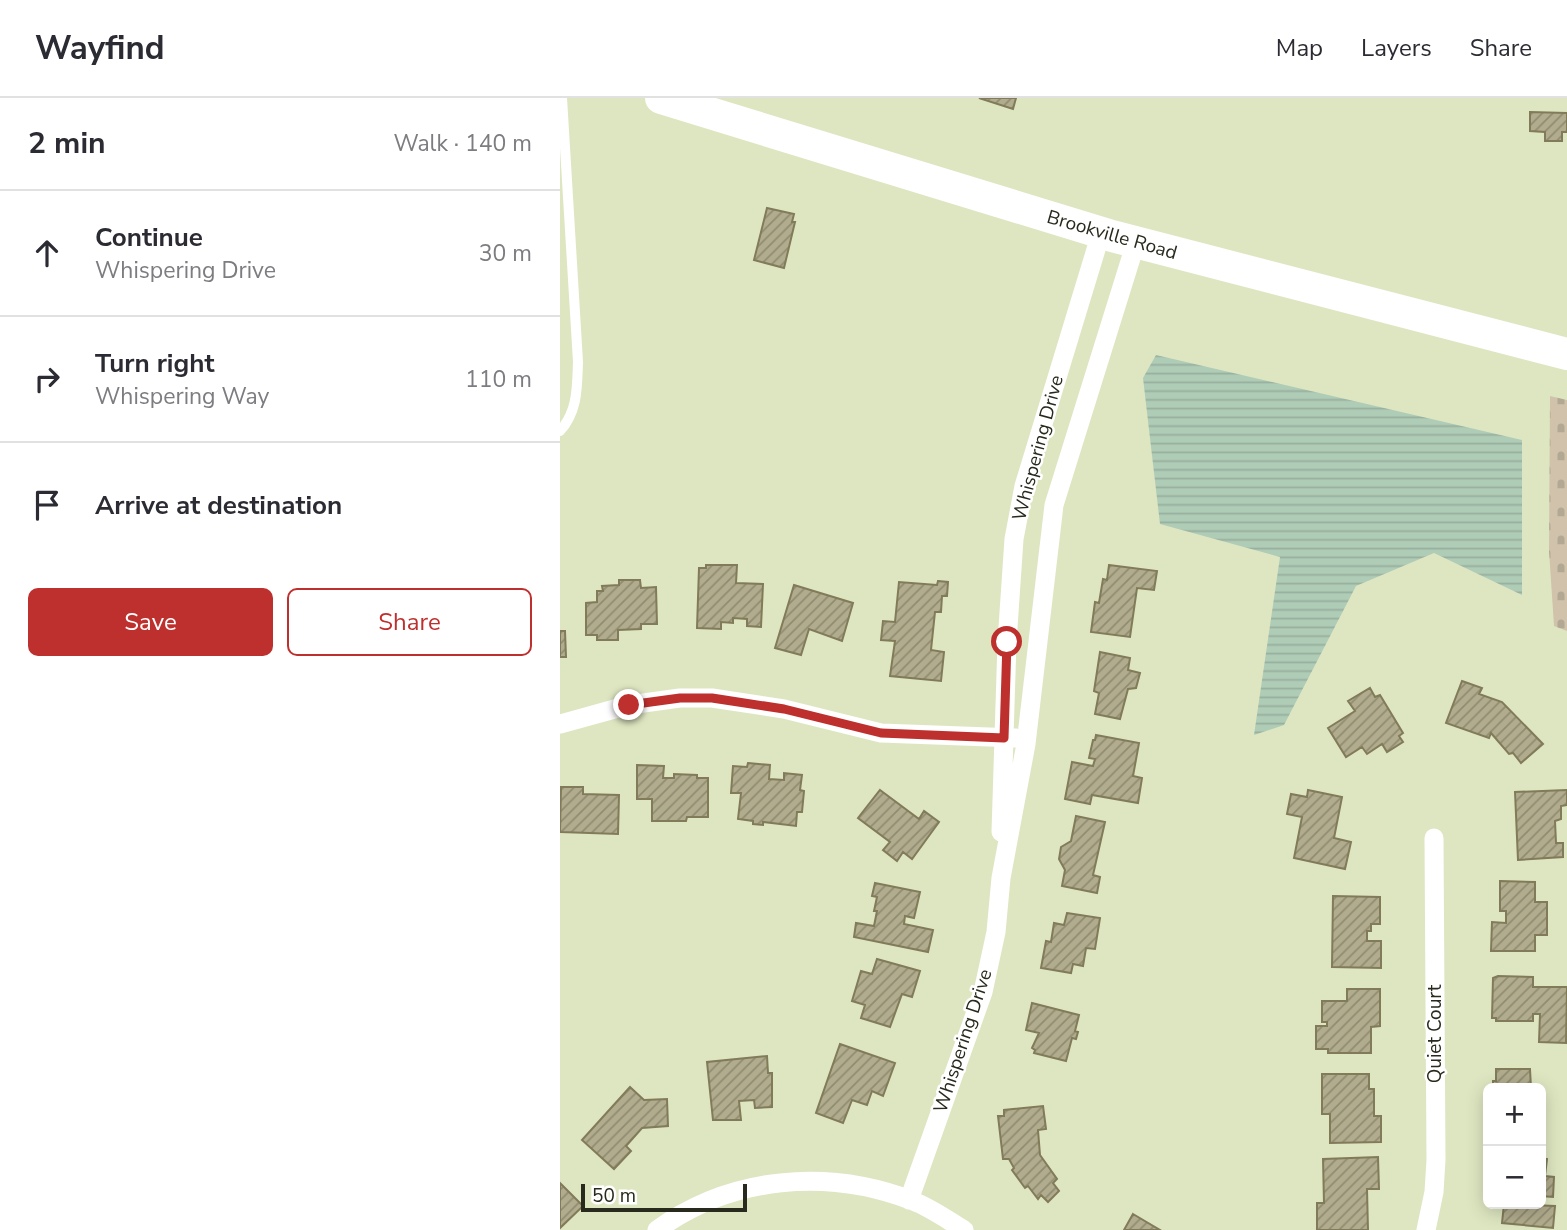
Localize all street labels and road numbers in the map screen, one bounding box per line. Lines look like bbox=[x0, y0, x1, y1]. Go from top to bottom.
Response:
street label: Brookville Road bbox=[1044, 204, 1180, 266]
street label: Whispering Drive bbox=[1006, 372, 1070, 524]
street label: Whispering Drive bbox=[928, 966, 998, 1116]
street label: Quiet Court bbox=[1422, 984, 1448, 1083]

